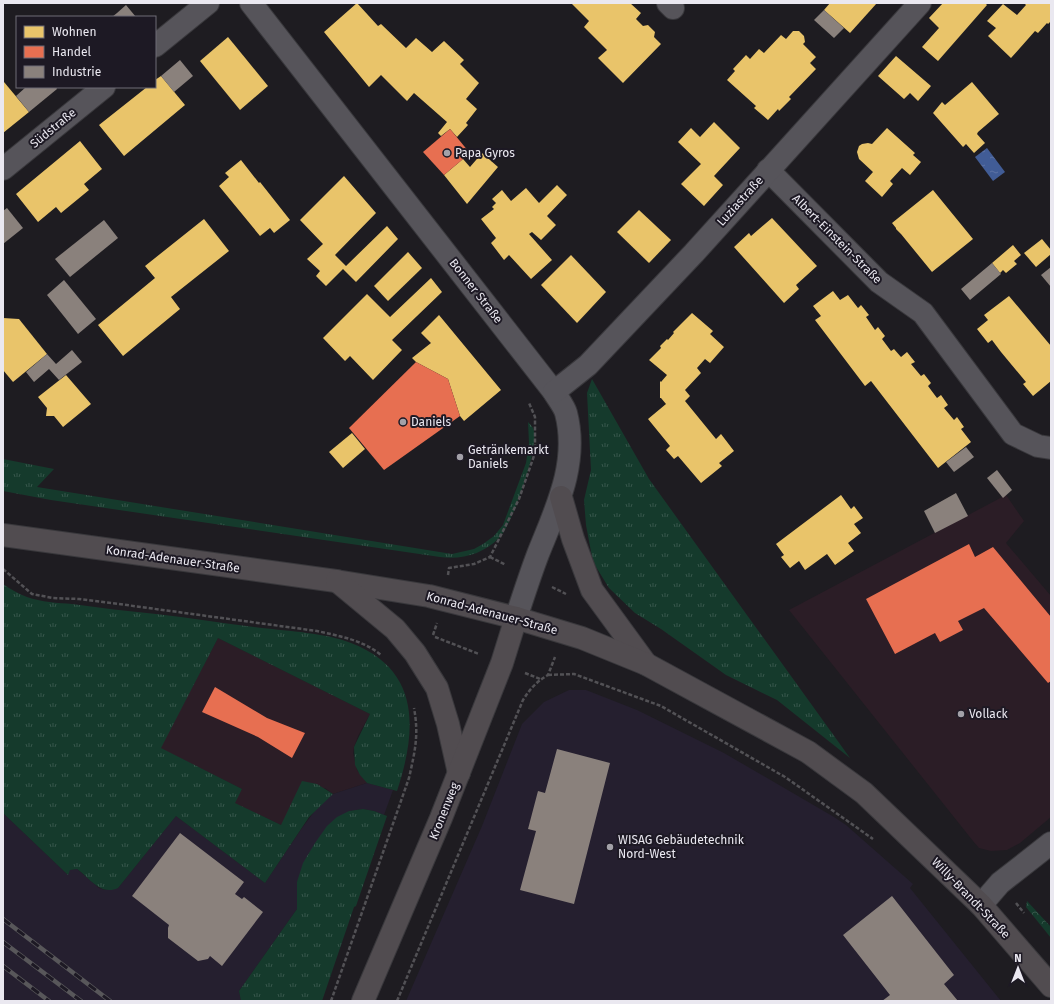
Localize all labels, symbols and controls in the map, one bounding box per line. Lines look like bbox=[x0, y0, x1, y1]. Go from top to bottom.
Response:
legend bbox=[16, 16, 156, 88]
text: Wohnen bbox=[52, 25, 96, 39]
text: Handel bbox=[52, 45, 91, 59]
text: Industrie bbox=[52, 65, 101, 79]
street label: Südstraße bbox=[27, 105, 79, 151]
place label: Papa Gyros bbox=[455, 146, 515, 160]
marker: Papa Gyros bbox=[442, 148, 452, 158]
street label: Luziastraße bbox=[714, 173, 766, 229]
street label: Albert-Einstein-Straße bbox=[789, 191, 885, 287]
street label: Bonner Straße bbox=[446, 256, 506, 326]
place label: Daniels bbox=[411, 415, 452, 429]
marker: Daniels bbox=[398, 417, 408, 427]
place label: Getränkemarkt Daniels bbox=[468, 443, 549, 471]
marker: Getränkemarkt Daniels bbox=[455, 452, 465, 462]
street label: Konrad-Adenauer-Straße bbox=[105, 543, 241, 575]
street label: Konrad-Adenauer-Straße bbox=[425, 589, 559, 637]
place label: Vollack bbox=[969, 707, 1009, 721]
marker: Vollack bbox=[956, 709, 966, 719]
street label: Kronenweg bbox=[426, 780, 462, 842]
place label: WISAG Gebäudetechnik Nord-West bbox=[618, 833, 745, 861]
marker: WISAG Gebäudetechnik Nord-West bbox=[605, 842, 615, 852]
street label: Willy-Brandt-Straße bbox=[929, 855, 1013, 941]
north arrow bbox=[998, 948, 1038, 988]
text: N bbox=[1014, 952, 1022, 965]

